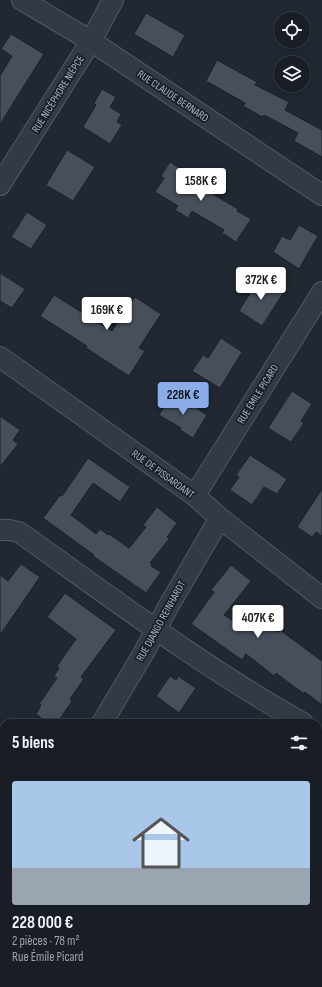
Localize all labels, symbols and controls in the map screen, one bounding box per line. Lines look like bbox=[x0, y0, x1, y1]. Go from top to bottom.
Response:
map controls bbox=[274, 12, 310, 92]
button: locate bbox=[274, 12, 310, 48]
street label: RUE NICÉPHORE NIÈPCE bbox=[29, 53, 87, 135]
button: layers bbox=[274, 56, 310, 92]
street label: RUE CLAUDE BERNARD bbox=[135, 67, 211, 125]
pin: 158K € bbox=[168, 168, 234, 202]
text: 158K € bbox=[185, 173, 217, 189]
pin: 372K € bbox=[228, 267, 294, 301]
text: 372K € bbox=[245, 272, 277, 288]
pin: 169K € bbox=[74, 297, 140, 331]
text: 169K € bbox=[91, 302, 123, 318]
street label: RUE ÉMILE PICARD bbox=[235, 362, 281, 426]
pin: 228K € bbox=[150, 382, 216, 416]
text: 228K € bbox=[167, 387, 199, 403]
street label: RUE DE PISSARDANT bbox=[129, 447, 197, 501]
street label: RUE DJANGO REINHARDT bbox=[134, 578, 189, 663]
pin: 407K € bbox=[225, 605, 291, 639]
text: 407K € bbox=[241, 610, 275, 626]
icon: filters bbox=[288, 732, 310, 754]
text: 5 biens bbox=[12, 733, 54, 753]
icon: home bbox=[125, 807, 197, 879]
text: 228 000 € bbox=[12, 913, 73, 933]
text: 2 pièces · 78 m² bbox=[12, 933, 80, 949]
text: Rue Émile Picard bbox=[12, 949, 83, 965]

